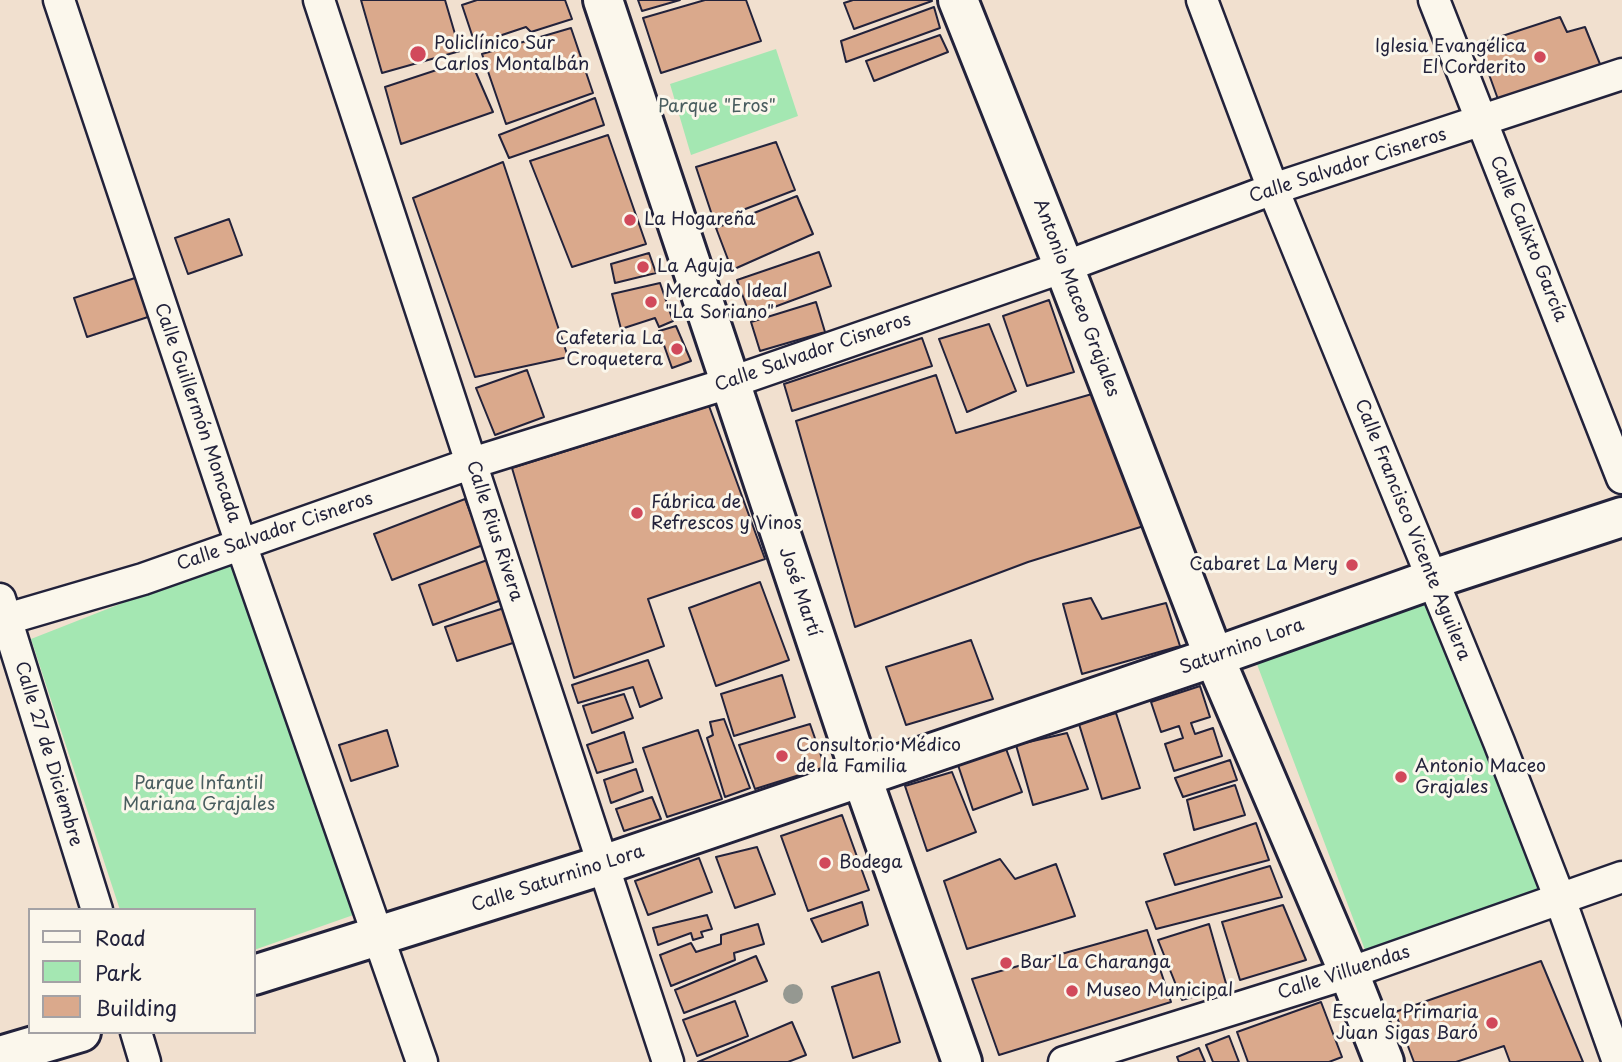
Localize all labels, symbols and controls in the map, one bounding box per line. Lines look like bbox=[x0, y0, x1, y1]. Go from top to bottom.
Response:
place label: Policlínico Sur Carlos Montalbán bbox=[434, 33, 589, 76]
place label: Iglesia Evangélica El Corderito bbox=[1375, 36, 1526, 78]
marker: Policlínico Sur Carlos Montalbán bbox=[408, 44, 428, 64]
marker: Iglesia Evangélica El Corderito bbox=[1532, 49, 1548, 65]
park label: Parque "Eros" bbox=[658, 96, 776, 118]
street label: Calle Salvador Cisneros bbox=[1247, 124, 1449, 208]
street label: Calle Calixto García bbox=[1485, 153, 1571, 325]
street label: Antonio Maceo Grajales bbox=[1028, 196, 1124, 400]
place label: La Hogareña bbox=[644, 209, 755, 231]
marker: La Hogareña bbox=[622, 212, 638, 228]
place label: La Aguja bbox=[657, 256, 734, 278]
marker: La Aguja bbox=[635, 259, 651, 275]
place label: Mercado Ideal "La Soriano" bbox=[665, 281, 787, 324]
marker: Mercado Ideal "La Soriano" bbox=[643, 294, 659, 310]
street label: Calle Guillermón Moncada bbox=[149, 300, 245, 526]
street label: Calle Salvador Cisneros bbox=[712, 309, 914, 397]
place label: Cafeteria La Croquetera bbox=[555, 328, 663, 370]
marker: Cafeteria La Croquetera bbox=[669, 341, 685, 357]
street label: Calle Francisco Vicente Aguilera bbox=[1350, 396, 1474, 664]
street label: Calle Rius Rivera bbox=[461, 458, 527, 604]
street label: Calle Salvador Cisneros bbox=[174, 488, 376, 576]
place label: Fábrica de Refrescos y Vinos bbox=[651, 492, 802, 534]
marker: Fábrica de Refrescos y Vinos bbox=[629, 505, 645, 521]
street label: José Martí bbox=[774, 545, 824, 639]
place label: Cabaret La Mery bbox=[1189, 554, 1338, 576]
marker: Cabaret La Mery bbox=[1344, 557, 1360, 573]
street label: Saturnino Lora bbox=[1177, 615, 1307, 679]
street label: Calle 27 de Diciembre bbox=[10, 659, 86, 849]
place label: Consultorio Médico de la Familia bbox=[796, 735, 961, 778]
marker: Consultorio Médico de la Familia bbox=[774, 748, 790, 764]
place label: Antonio Maceo Grajales bbox=[1415, 756, 1546, 798]
marker: Antonio Maceo Grajales bbox=[1393, 769, 1409, 785]
park label: Parque Infantil Mariana Grajales bbox=[123, 773, 275, 816]
street label: Calle Saturnino Lora bbox=[469, 841, 647, 917]
place label: Bodega bbox=[839, 852, 902, 874]
marker: Bodega bbox=[817, 855, 833, 871]
legend bbox=[28, 908, 256, 1034]
text: Road bbox=[95, 921, 146, 953]
street label: Calle Villuendas bbox=[1275, 941, 1413, 1005]
place label: Bar La Charanga bbox=[1020, 952, 1170, 974]
marker: Bar La Charanga bbox=[998, 955, 1014, 971]
text: Park bbox=[95, 956, 142, 988]
place label: Museo Municipal bbox=[1086, 980, 1233, 1002]
marker: Museo Municipal bbox=[1064, 983, 1080, 999]
text: Building bbox=[95, 991, 177, 1023]
place label: Escuela Primaria Juan Sigas Baró bbox=[1332, 1002, 1478, 1044]
marker: Escuela Primaria Juan Sigas Baró bbox=[1484, 1015, 1500, 1031]

